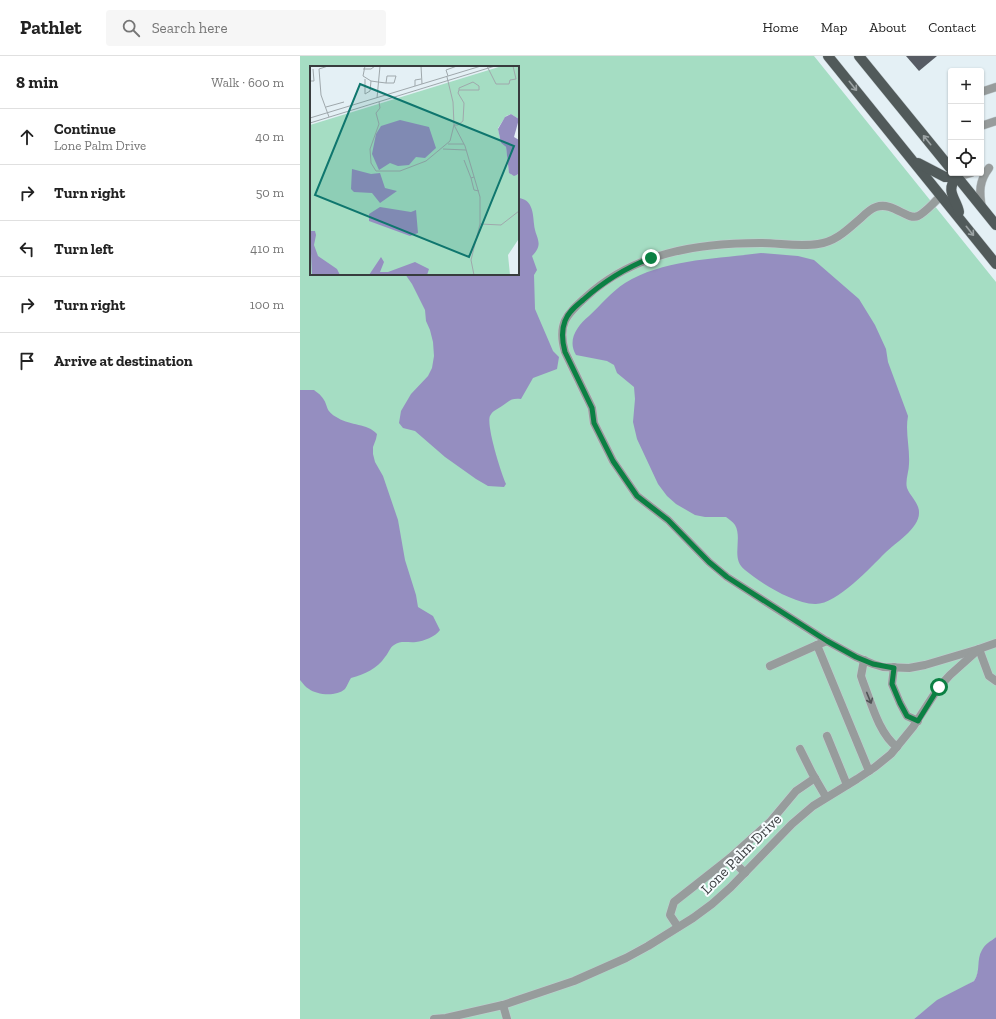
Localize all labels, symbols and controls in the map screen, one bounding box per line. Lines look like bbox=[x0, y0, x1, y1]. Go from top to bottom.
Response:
search box bbox=[106, 10, 386, 46]
text: Pathlet bbox=[20, 16, 82, 39]
icon: search bbox=[120, 17, 142, 39]
text: Search here bbox=[152, 19, 228, 37]
text: Home bbox=[763, 19, 799, 36]
text: Map bbox=[821, 19, 847, 36]
text: About bbox=[869, 19, 906, 36]
text: Contact bbox=[928, 19, 976, 36]
inset map bbox=[310, 66, 519, 275]
map controls bbox=[948, 68, 984, 176]
button: + bbox=[948, 68, 984, 104]
text: 8 min bbox=[16, 72, 58, 92]
text: Walk · 600 m bbox=[211, 75, 284, 90]
one-way arrow bbox=[848, 81, 857, 92]
button: − bbox=[948, 104, 984, 140]
text: Continue bbox=[54, 120, 116, 138]
icon: ahead bbox=[16, 126, 38, 148]
text: 40 m bbox=[255, 129, 284, 144]
one-way arrow bbox=[923, 134, 931, 145]
text: Lone Palm Drive bbox=[54, 138, 146, 153]
button: locate bbox=[948, 140, 984, 176]
icon: right bbox=[16, 182, 38, 204]
text: Turn right bbox=[54, 184, 125, 202]
text: 50 m bbox=[256, 185, 284, 200]
one-way arrow bbox=[965, 226, 974, 236]
icon: left bbox=[16, 238, 38, 260]
text: Turn left bbox=[54, 240, 114, 258]
text: 410 m bbox=[250, 241, 284, 256]
route end bbox=[642, 249, 660, 267]
icon: right bbox=[16, 294, 38, 316]
text: Turn right bbox=[54, 296, 125, 314]
text: 100 m bbox=[250, 297, 284, 312]
icon: arrive bbox=[16, 350, 38, 372]
text: Arrive at destination bbox=[54, 352, 193, 370]
route start bbox=[930, 678, 948, 696]
one-way arrow bbox=[866, 691, 874, 703]
street label: Lone Palm Drive bbox=[697, 810, 785, 898]

